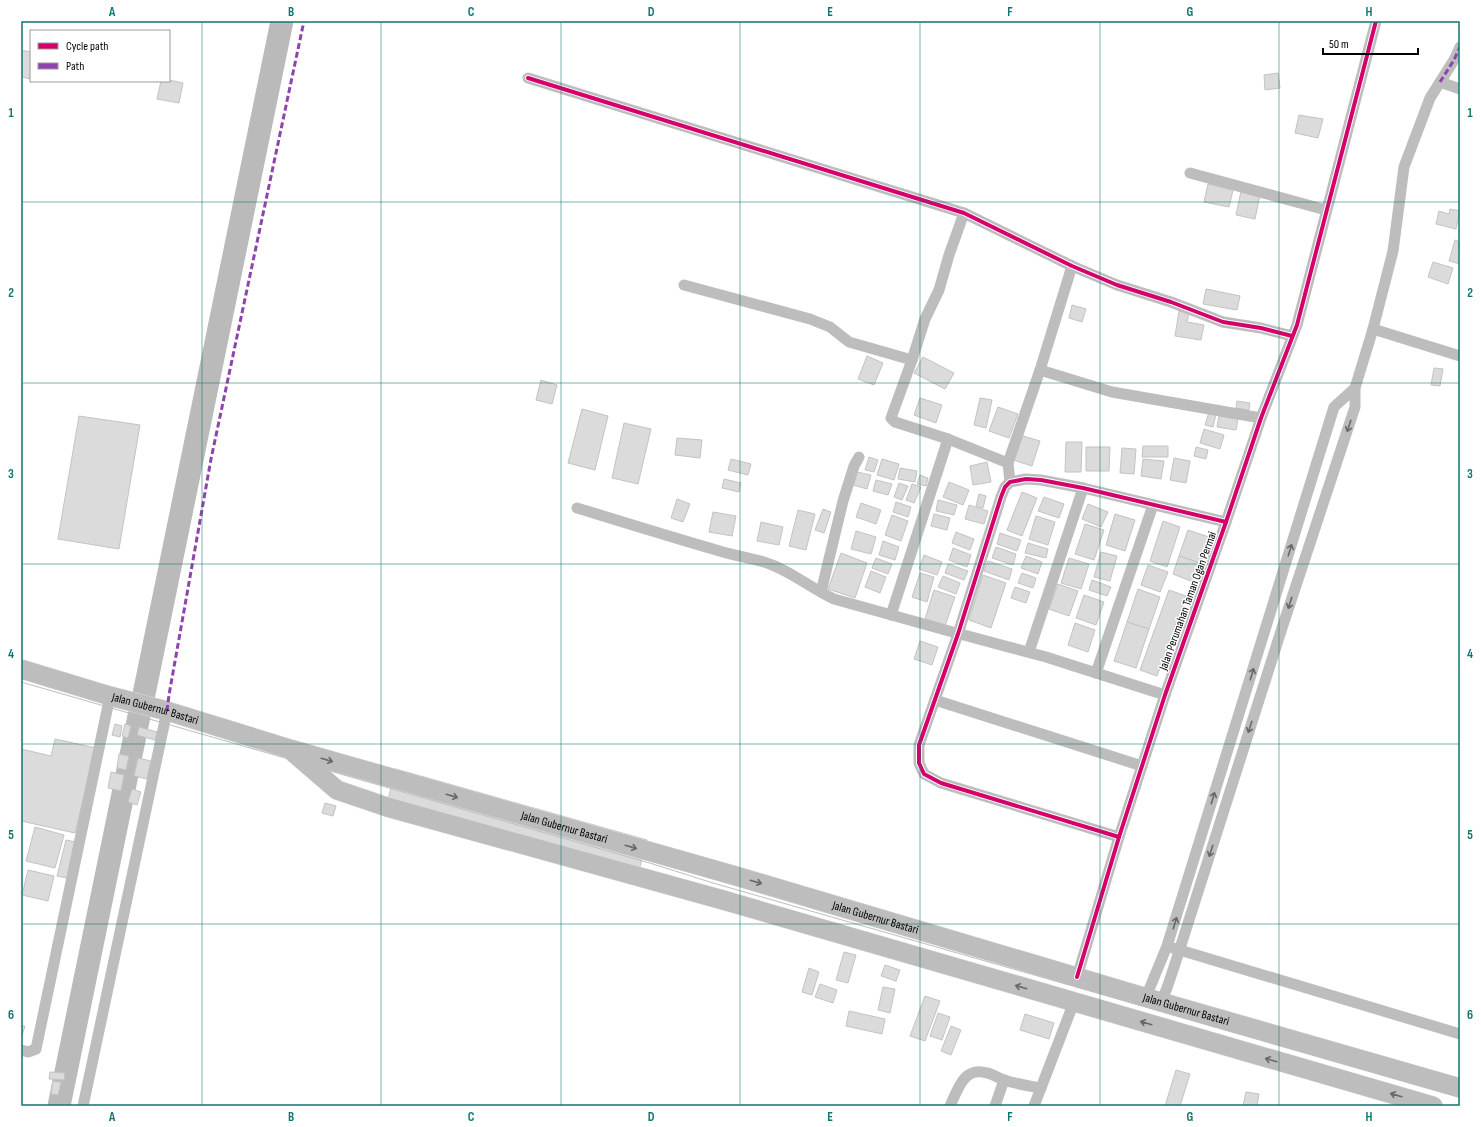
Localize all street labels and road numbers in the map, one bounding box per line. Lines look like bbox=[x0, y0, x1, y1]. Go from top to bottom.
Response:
street label: Jalan Perumahan Taman Ogan Permai bbox=[1156, 530, 1220, 673]
street label: Jalan Gubernur Bastari bbox=[109, 689, 200, 728]
street label: Jalan Gubernur Bastari bbox=[519, 807, 609, 847]
street label: Jalan Gubernur Bastari bbox=[830, 897, 920, 937]
street label: Jalan Gubernur Bastari bbox=[1140, 989, 1231, 1029]

